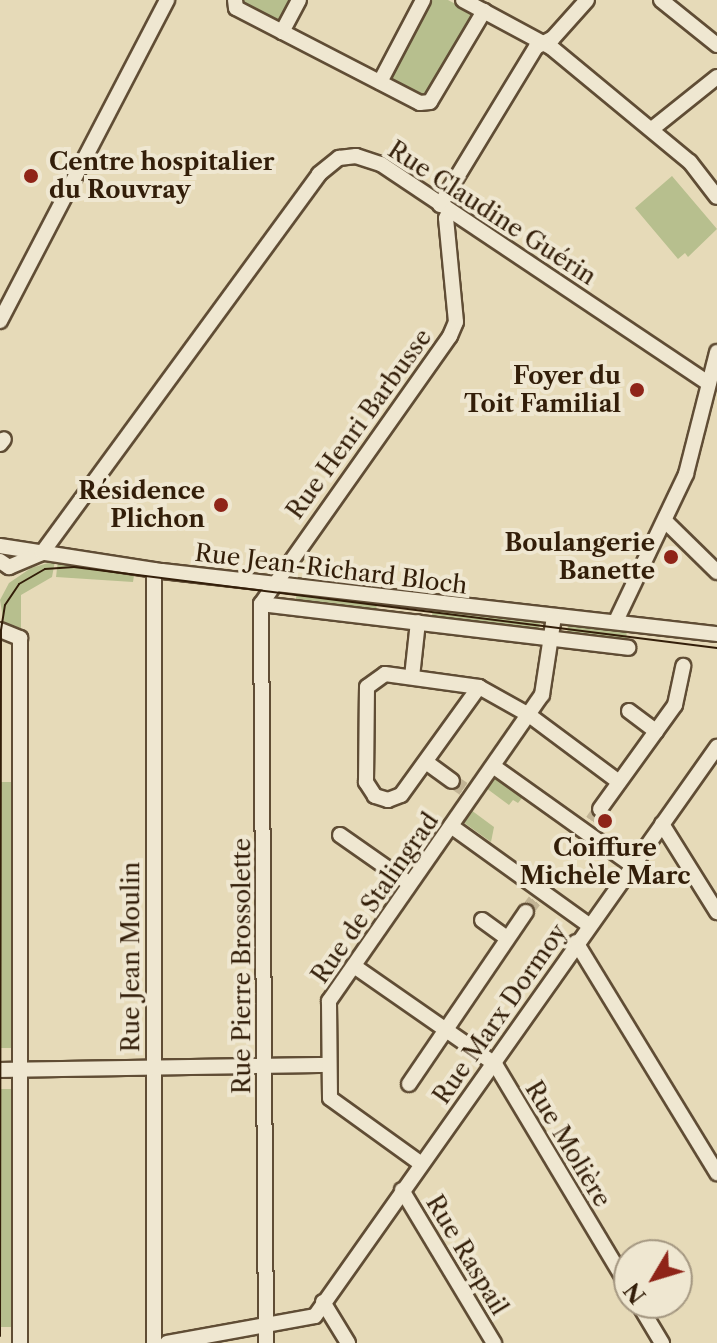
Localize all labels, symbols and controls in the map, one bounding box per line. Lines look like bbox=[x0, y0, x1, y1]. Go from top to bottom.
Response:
street label: Rue Claudine Guérin bbox=[383, 135, 601, 291]
place label: Centre hospitalier du Rouvray bbox=[49, 148, 275, 204]
marker: Centre hospitalier du Rouvray bbox=[20, 165, 42, 187]
street label: Rue Henri Barbusse bbox=[280, 323, 438, 525]
place label: Foyer du Toit Familial bbox=[464, 362, 621, 418]
marker: Foyer du Toit Familial bbox=[628, 381, 646, 399]
place label: Résidence Plichon bbox=[78, 477, 205, 533]
marker: Résidence Plichon bbox=[212, 496, 230, 514]
place label: Boulangerie Banette bbox=[505, 529, 655, 585]
street label: Rue Jean-Richard Bloch bbox=[193, 538, 469, 600]
marker: Boulangerie Banette bbox=[662, 548, 680, 566]
street label: Rue de Stalingrad bbox=[305, 807, 445, 989]
marker: Coiffure Michèle Marc bbox=[596, 812, 614, 830]
place label: Coiffure Michèle Marc bbox=[520, 834, 690, 890]
street label: Rue Pierre Brossolette bbox=[228, 838, 256, 1094]
street label: Rue Jean Moulin bbox=[117, 862, 145, 1052]
street label: Rue Marx Dormoy bbox=[427, 918, 573, 1110]
street label: Rue Molière bbox=[519, 1076, 617, 1212]
street label: Rue Raspail bbox=[420, 1190, 514, 1320]
north arrow bbox=[613, 1239, 693, 1319]
text: N bbox=[619, 1277, 652, 1309]

